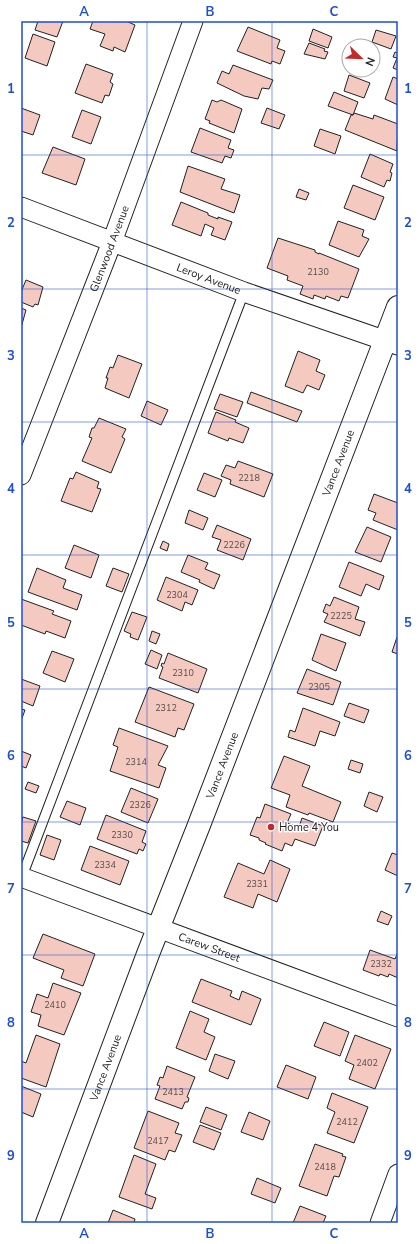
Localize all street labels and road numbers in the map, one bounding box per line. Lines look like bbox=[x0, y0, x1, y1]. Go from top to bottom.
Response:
street label: Glenwood Avenue bbox=[86, 203, 133, 294]
street label: Leroy Avenue bbox=[174, 260, 243, 298]
street label: Vance Avenue bbox=[319, 427, 358, 499]
street label: Vance Avenue bbox=[202, 730, 242, 802]
street label: Carew Street bbox=[176, 929, 242, 966]
street label: Vance Avenue bbox=[86, 1032, 125, 1104]

